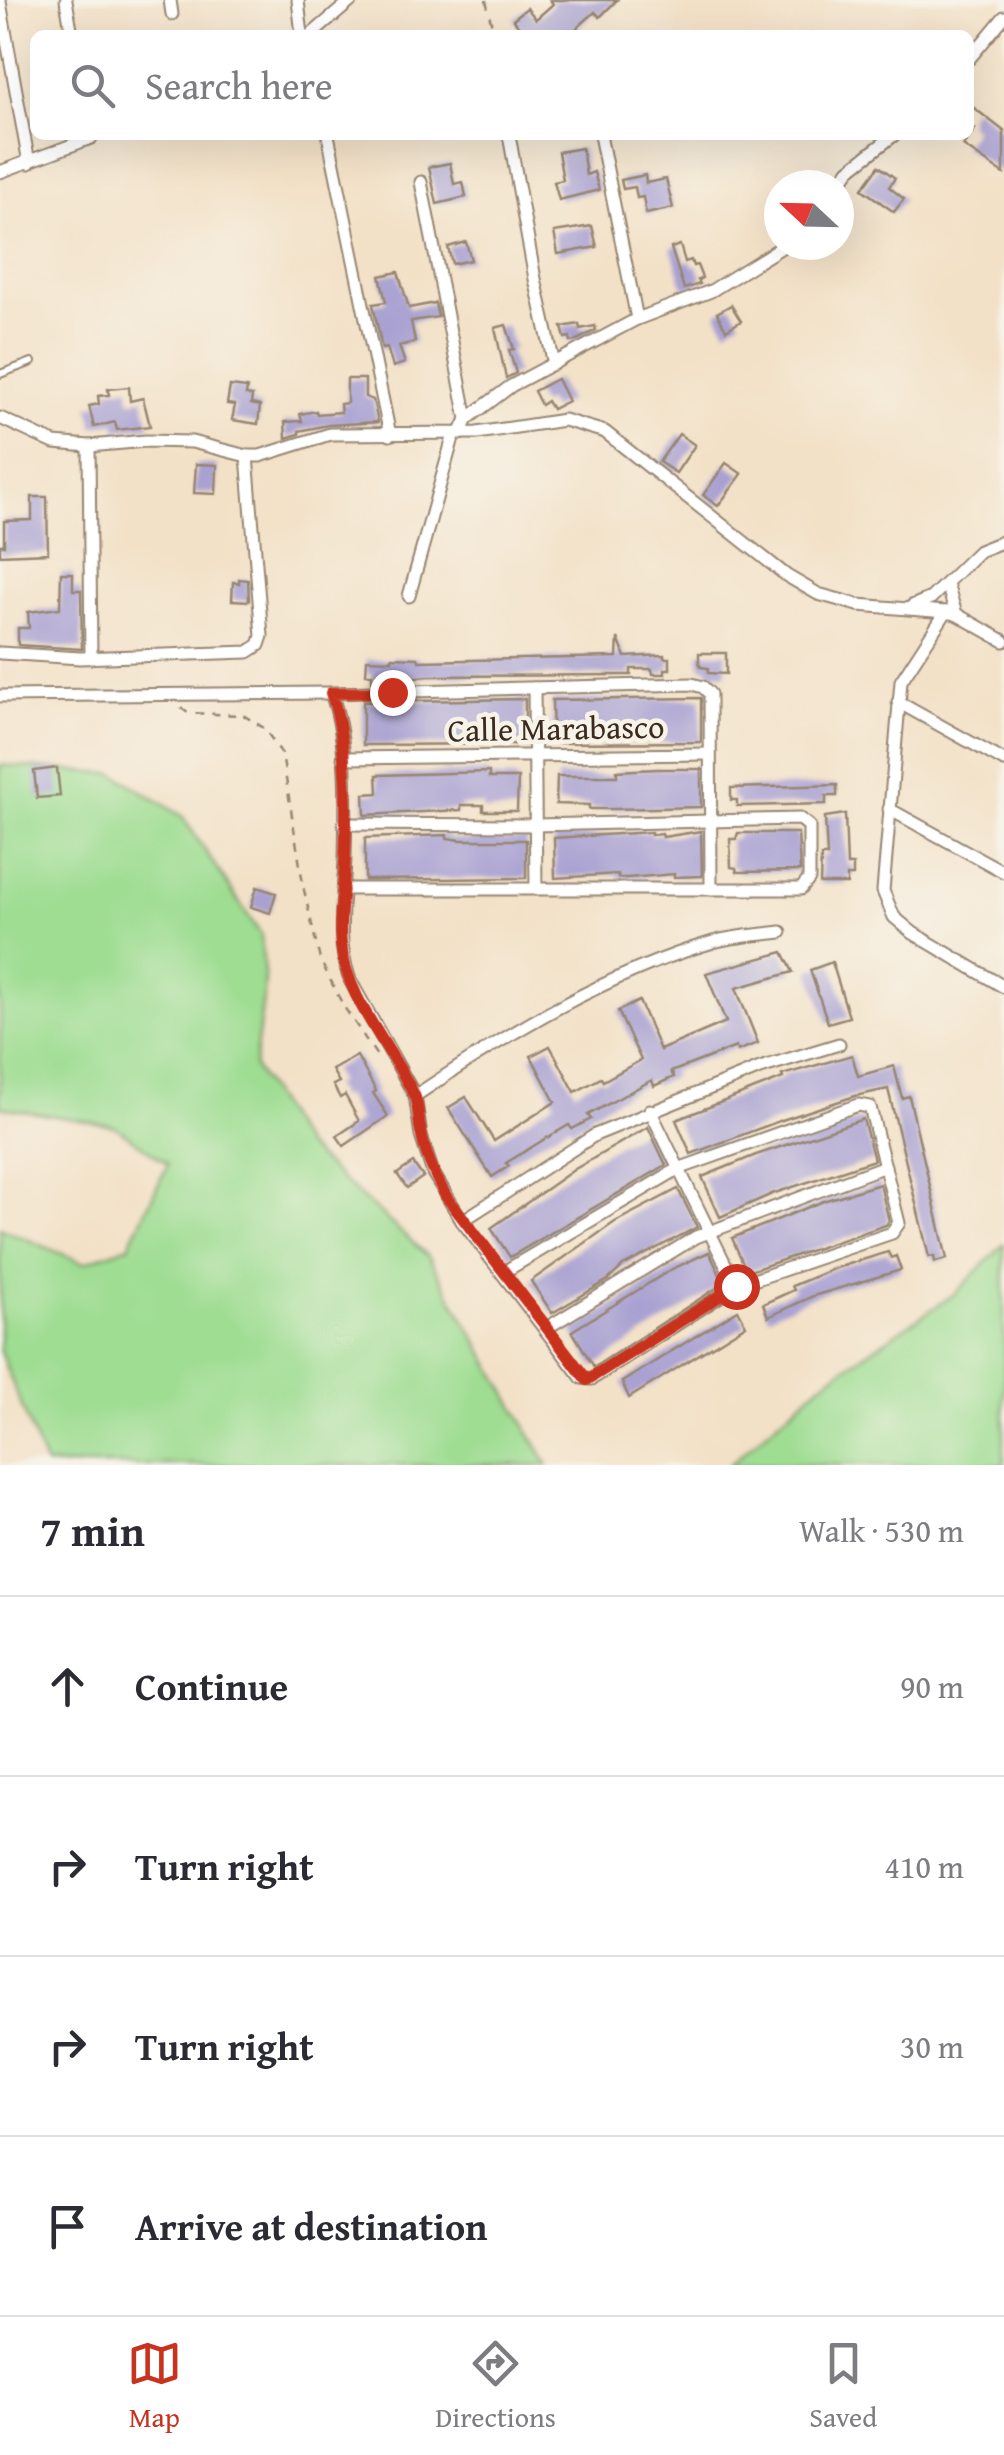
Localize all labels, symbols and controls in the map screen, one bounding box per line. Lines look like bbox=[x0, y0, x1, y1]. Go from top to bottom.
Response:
search box bbox=[30, 30, 974, 140]
text: Search here bbox=[145, 57, 333, 113]
icon: search bbox=[65, 58, 120, 113]
north arrow bbox=[764, 170, 854, 260]
route end bbox=[370, 670, 416, 716]
street label: Calle Marabasco bbox=[447, 703, 665, 753]
route start bbox=[714, 1264, 760, 1310]
text: 7 min bbox=[40, 1500, 145, 1561]
text: Walk · 530 m bbox=[799, 1507, 964, 1554]
text: Continue bbox=[135, 1658, 288, 1714]
icon: ahead bbox=[40, 1659, 95, 1714]
text: 90 m bbox=[900, 1663, 964, 1710]
text: Turn right bbox=[135, 1838, 314, 1894]
icon: right bbox=[40, 1839, 95, 1894]
text: 410 m bbox=[885, 1843, 964, 1890]
text: Turn right bbox=[135, 2018, 314, 2074]
icon: right bbox=[40, 2019, 95, 2074]
text: 30 m bbox=[900, 2023, 964, 2070]
text: Arrive at destination bbox=[135, 2198, 488, 2254]
icon: arrive bbox=[40, 2199, 95, 2254]
tab: Map bbox=[127, 2336, 182, 2437]
tab: Directions bbox=[435, 2336, 556, 2437]
tab: Saved bbox=[809, 2336, 877, 2437]

